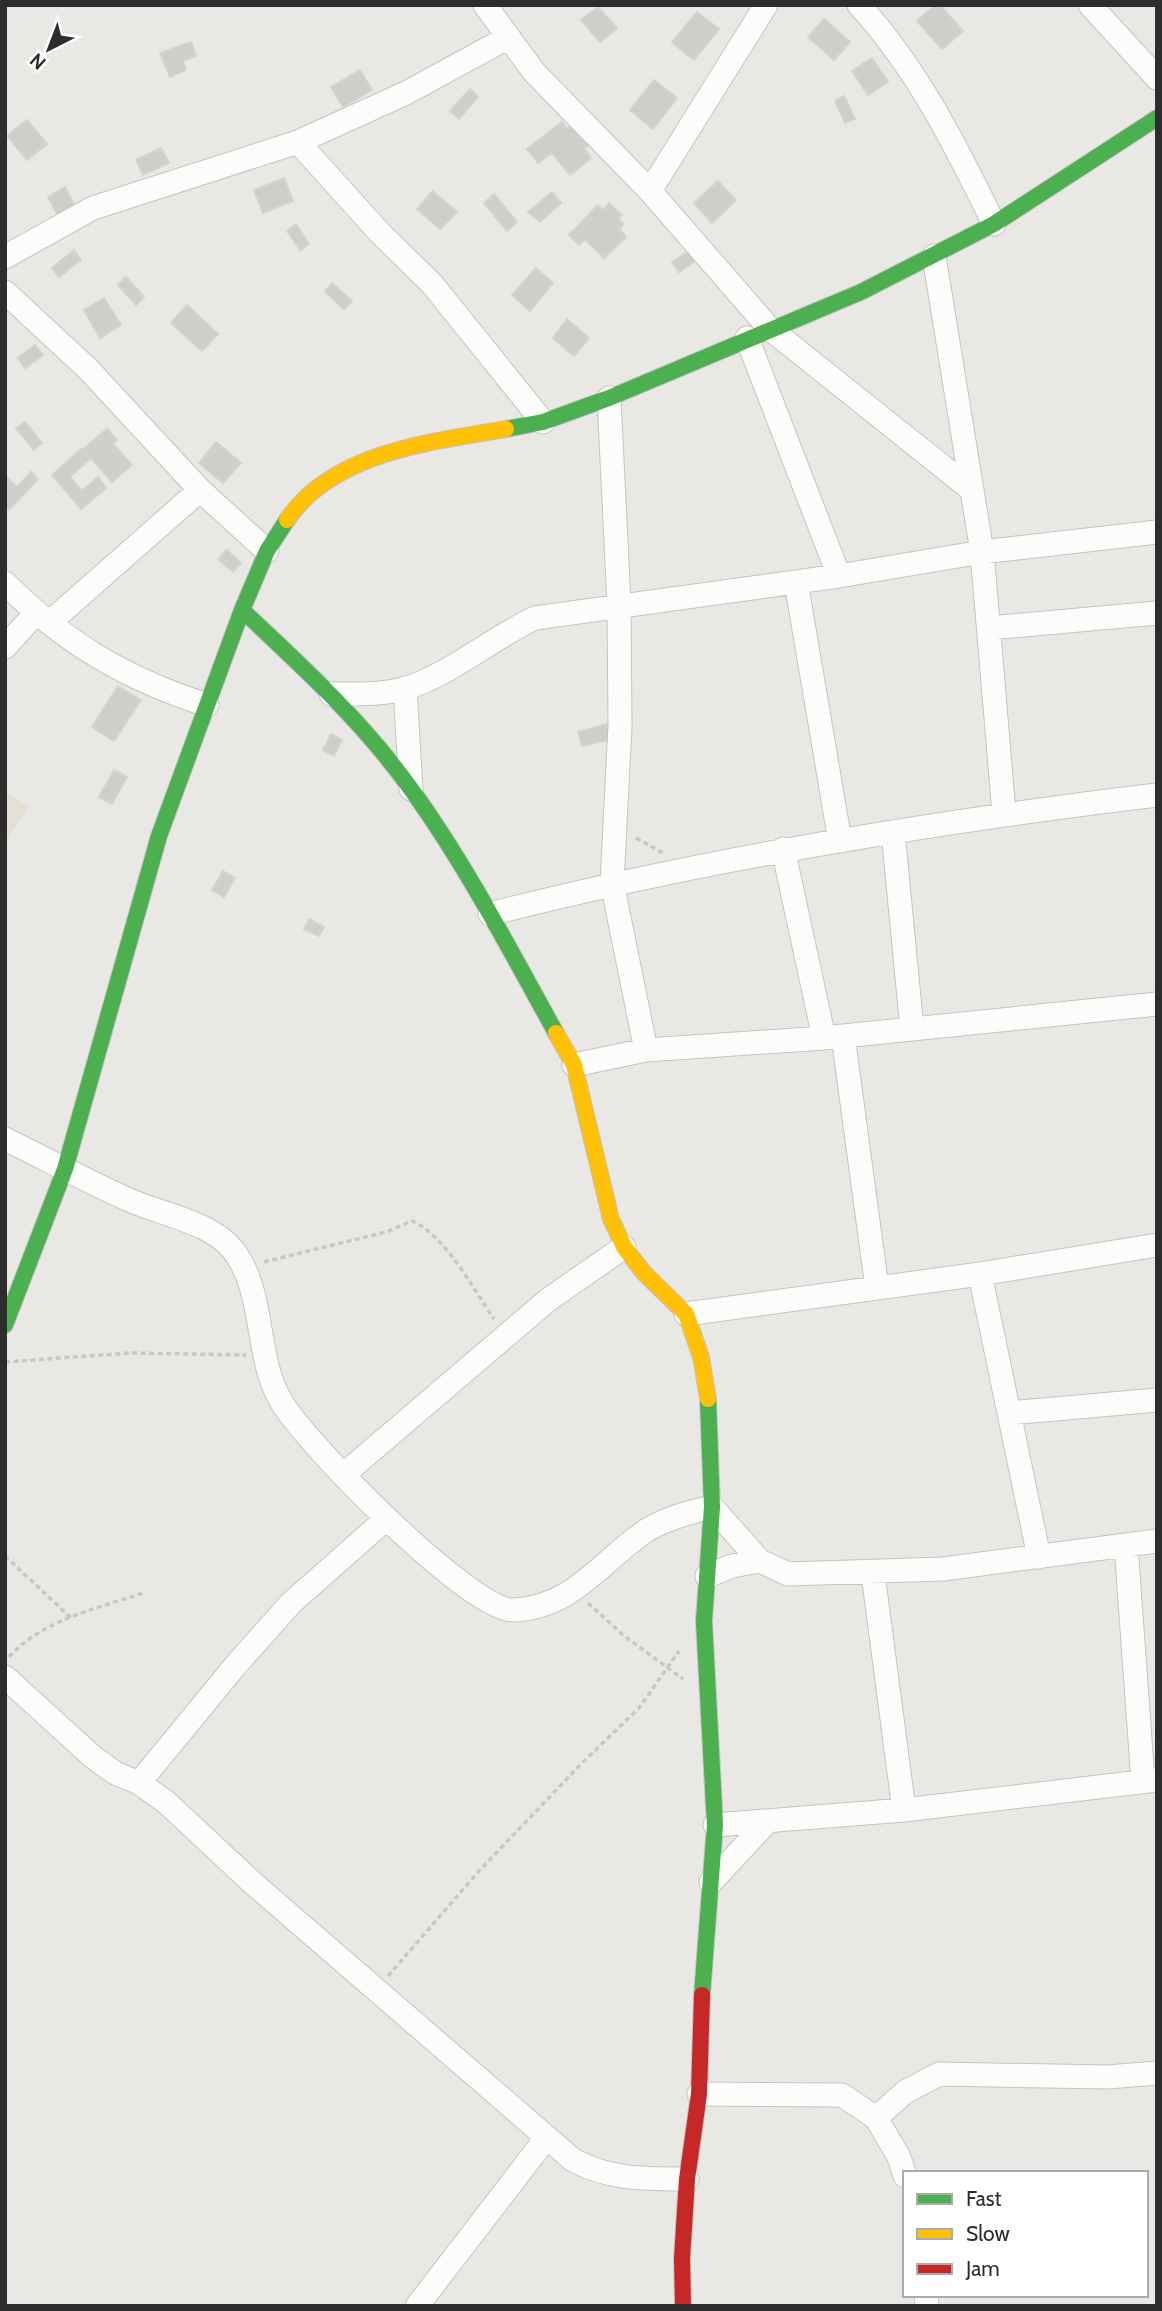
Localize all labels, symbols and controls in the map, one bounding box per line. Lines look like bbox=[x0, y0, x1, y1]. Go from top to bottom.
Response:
north arrow bbox=[14, 14, 84, 84]
text: N bbox=[25, 48, 51, 74]
legend bbox=[903, 2171, 1148, 2297]
text: Fast bbox=[966, 2186, 1002, 2211]
text: Slow bbox=[966, 2221, 1010, 2246]
text: Jam bbox=[965, 2256, 1000, 2281]

